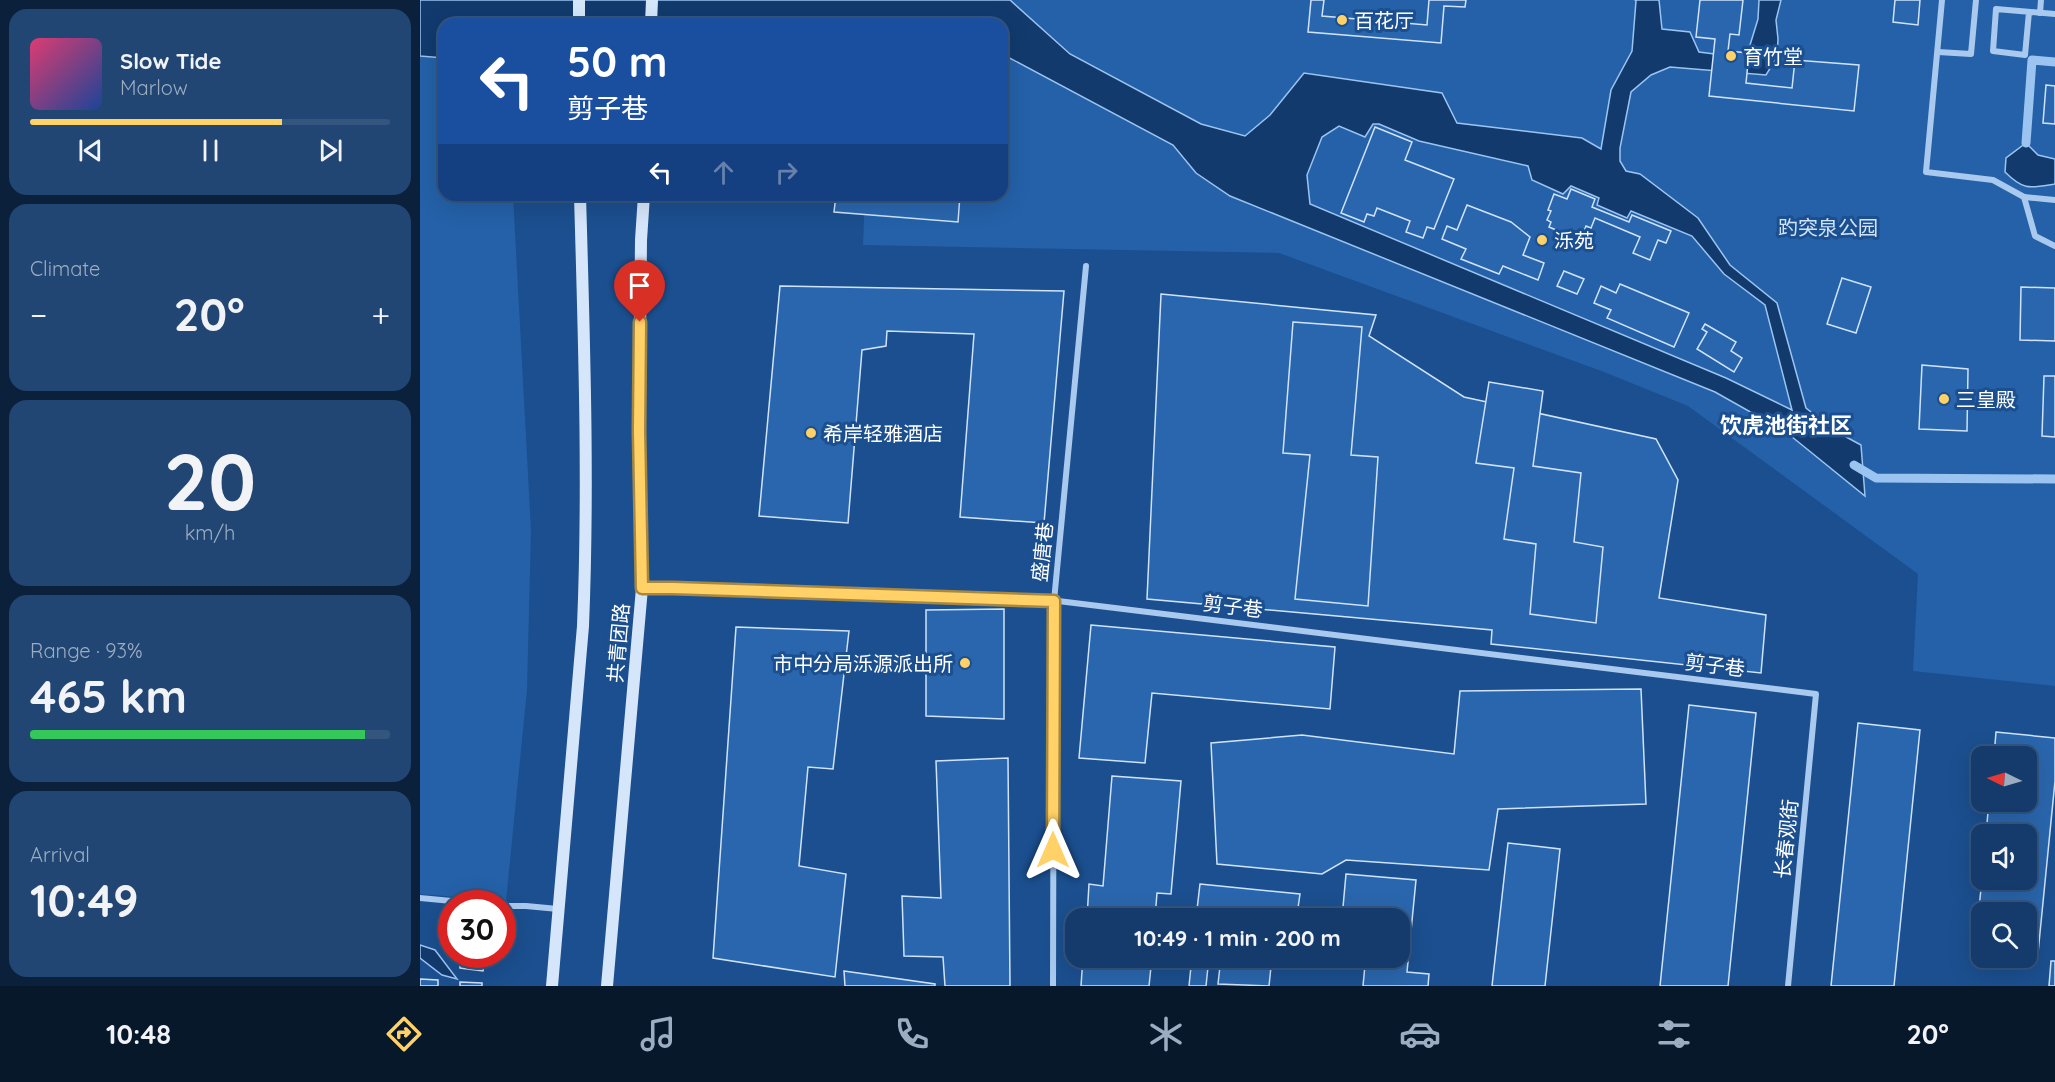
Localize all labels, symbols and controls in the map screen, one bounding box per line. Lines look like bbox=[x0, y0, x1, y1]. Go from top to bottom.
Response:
place label: 百花厅 bbox=[1354, 8, 1414, 33]
marker: 百花厅 bbox=[1335, 13, 1349, 27]
text: 50 m bbox=[567, 35, 667, 88]
icon: left bbox=[468, 42, 546, 120]
place label: 育竹堂 bbox=[1743, 44, 1803, 69]
text: Slow Tide bbox=[120, 47, 221, 75]
marker: 育竹堂 bbox=[1724, 49, 1738, 63]
text: Marlow bbox=[120, 75, 188, 100]
text: 剪子巷 bbox=[567, 91, 648, 125]
icon: previous bbox=[74, 134, 107, 167]
icon: pause bbox=[194, 134, 227, 167]
icon: next bbox=[314, 134, 347, 167]
icon: left bbox=[644, 156, 677, 189]
icon: ahead bbox=[707, 156, 740, 189]
icon: right bbox=[770, 156, 803, 189]
park label: 趵突泉公园 bbox=[1778, 215, 1878, 240]
place label: 泺苑 bbox=[1554, 228, 1594, 253]
marker: 泺苑 bbox=[1535, 233, 1549, 247]
text: Climate bbox=[30, 256, 100, 281]
pin bbox=[614, 260, 665, 322]
icon: arrive bbox=[623, 269, 656, 302]
text: 20° bbox=[174, 286, 245, 342]
text: − bbox=[30, 294, 47, 335]
text: + bbox=[371, 294, 390, 335]
place label: 三皇殿 bbox=[1956, 387, 2016, 412]
marker: 三皇殿 bbox=[1937, 392, 1951, 406]
district label: 饮虎池街社区 bbox=[1720, 411, 1852, 439]
place label: 希岸轻雅酒店 bbox=[823, 421, 943, 446]
marker: 希岸轻雅酒店 bbox=[804, 426, 818, 440]
text: 20 bbox=[164, 432, 256, 530]
text: km/h bbox=[185, 520, 235, 545]
street label: 盛唐巷 bbox=[1026, 521, 1058, 583]
street label: 剪子巷 bbox=[1202, 590, 1264, 622]
street label: 共青团路 bbox=[602, 602, 634, 684]
text: Range · 93% bbox=[30, 638, 143, 663]
street label: 剪子巷 bbox=[1684, 649, 1746, 681]
place label: 市中分局泺源派出所 bbox=[773, 651, 953, 676]
marker: 市中分局泺源派出所 bbox=[958, 656, 972, 670]
text: 465 km bbox=[30, 668, 187, 724]
north arrow bbox=[1971, 746, 2037, 812]
map controls bbox=[1971, 746, 2037, 968]
street label: 长春观街 bbox=[1769, 798, 1803, 880]
position arrow bbox=[1021, 818, 1085, 882]
button: sound bbox=[1971, 824, 2037, 890]
text: Arrival bbox=[30, 842, 90, 867]
text: 10:49 bbox=[30, 872, 139, 928]
speed limit sign: 30 bbox=[438, 890, 516, 968]
button: search bbox=[1971, 902, 2037, 968]
text: 10:49 · 1 min · 200 m bbox=[1134, 924, 1341, 952]
icon: directions bbox=[383, 1013, 425, 1055]
icon: music bbox=[637, 1013, 679, 1055]
icon: phone bbox=[891, 1013, 933, 1055]
icon: climate bbox=[1145, 1013, 1187, 1055]
icon: car bbox=[1399, 1013, 1441, 1055]
icon: filters bbox=[1653, 1013, 1695, 1055]
text: 10:48 bbox=[106, 1017, 171, 1051]
text: 20° bbox=[1906, 1017, 1949, 1051]

